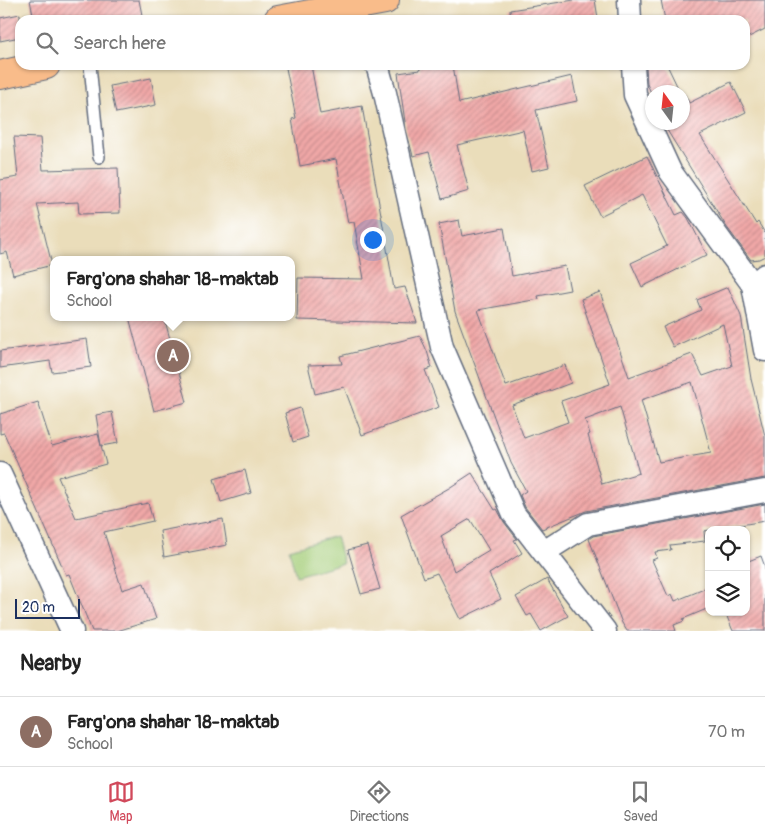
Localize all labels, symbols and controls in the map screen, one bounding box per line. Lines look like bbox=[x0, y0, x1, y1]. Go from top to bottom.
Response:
search box bbox=[15, 15, 750, 70]
icon: search bbox=[33, 29, 61, 57]
text: Search here bbox=[73, 31, 166, 55]
north arrow bbox=[645, 85, 690, 130]
your location bbox=[360, 227, 386, 253]
popup bbox=[50, 256, 295, 321]
text: Farg'ona shahar 18-maktab bbox=[66, 267, 279, 291]
text: School bbox=[66, 291, 112, 311]
pin: A bbox=[157, 337, 189, 375]
map controls bbox=[705, 526, 750, 616]
button: locate bbox=[705, 526, 750, 571]
button: layers bbox=[705, 571, 750, 616]
scale bar bbox=[15, 596, 80, 619]
text: 20 m bbox=[22, 599, 55, 616]
text: Nearby bbox=[20, 650, 81, 677]
text: Farg'ona shahar 18-maktab bbox=[67, 710, 279, 734]
text: A bbox=[31, 722, 41, 742]
text: 70 m bbox=[708, 722, 745, 742]
text: School bbox=[67, 734, 113, 754]
tab: Map bbox=[107, 778, 135, 825]
tab: Directions bbox=[349, 778, 409, 825]
tab: Saved bbox=[623, 778, 658, 825]

